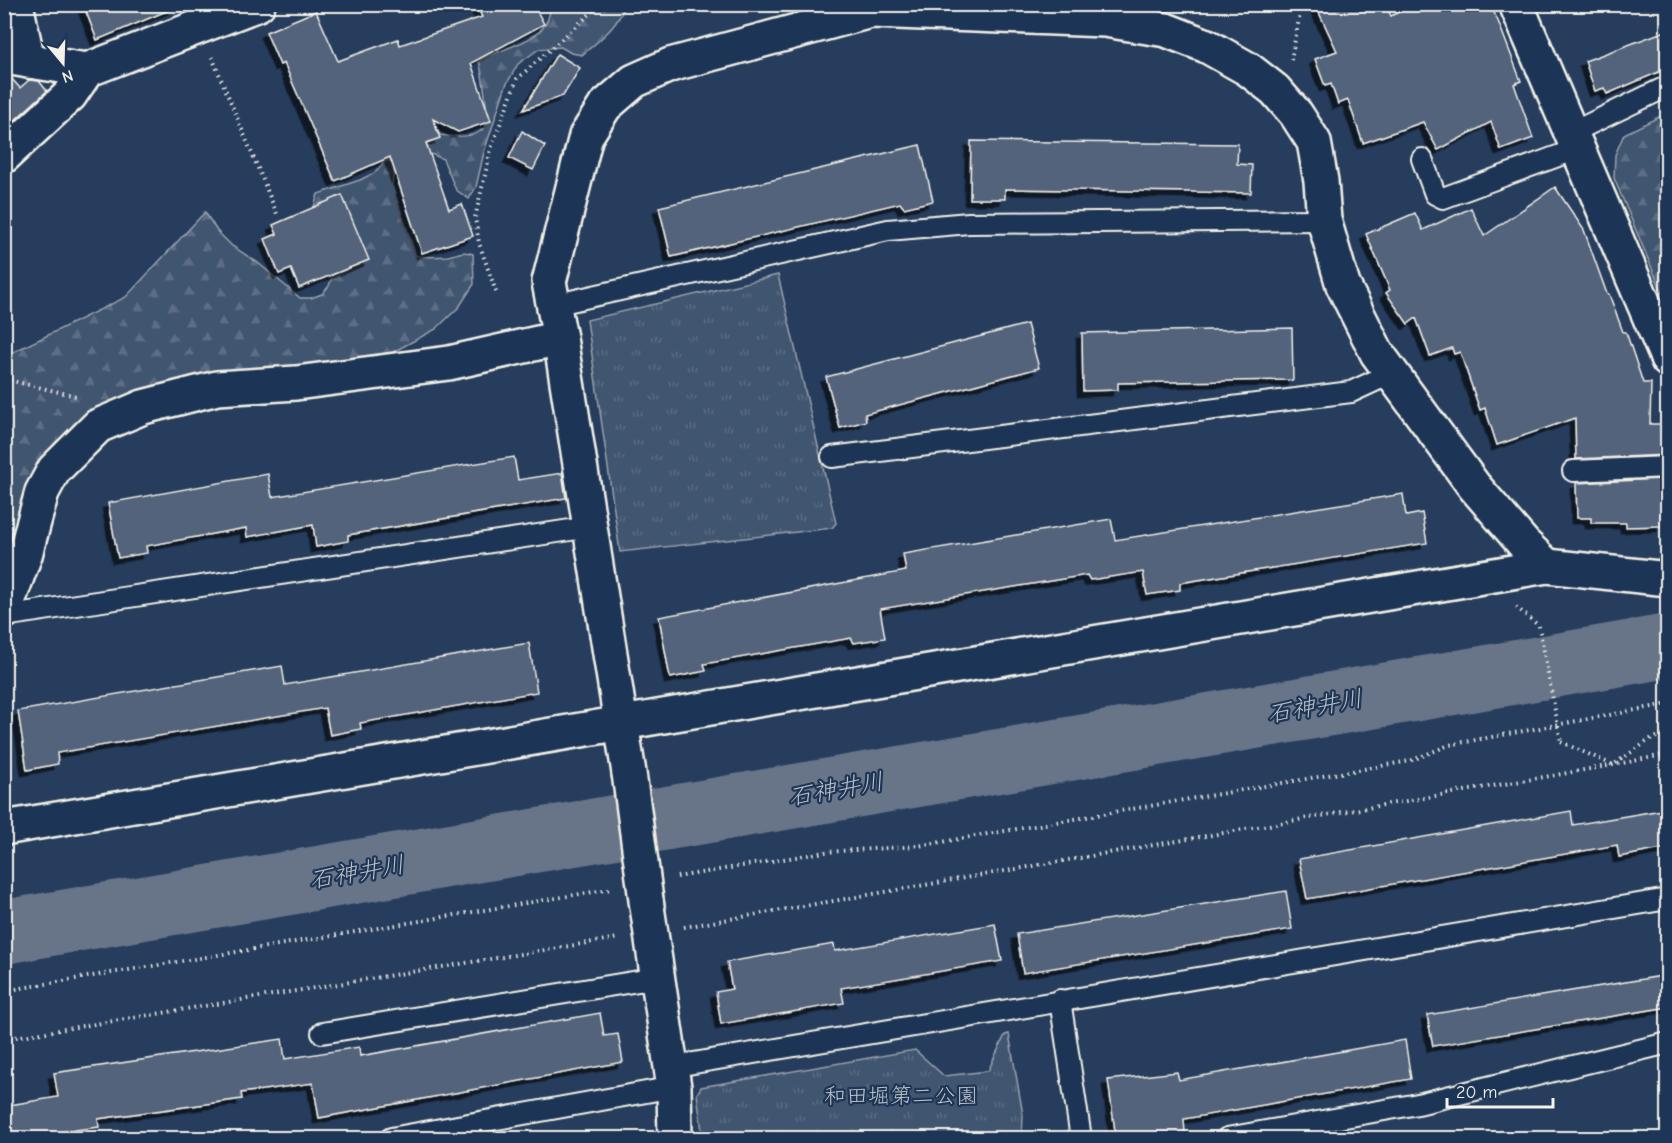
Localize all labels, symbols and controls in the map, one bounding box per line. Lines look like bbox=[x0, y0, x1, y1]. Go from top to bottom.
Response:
north arrow bbox=[33, 33, 93, 93]
text: N bbox=[60, 66, 75, 86]
water label: 石神井川 bbox=[1265, 684, 1365, 728]
water label: 石神井川 bbox=[786, 767, 886, 811]
water label: 石神井川 bbox=[307, 850, 407, 894]
scale bar bbox=[1447, 1071, 1554, 1109]
text: 20 m bbox=[1456, 1082, 1497, 1103]
park label: 和田堀第二公園 bbox=[824, 1083, 978, 1109]

